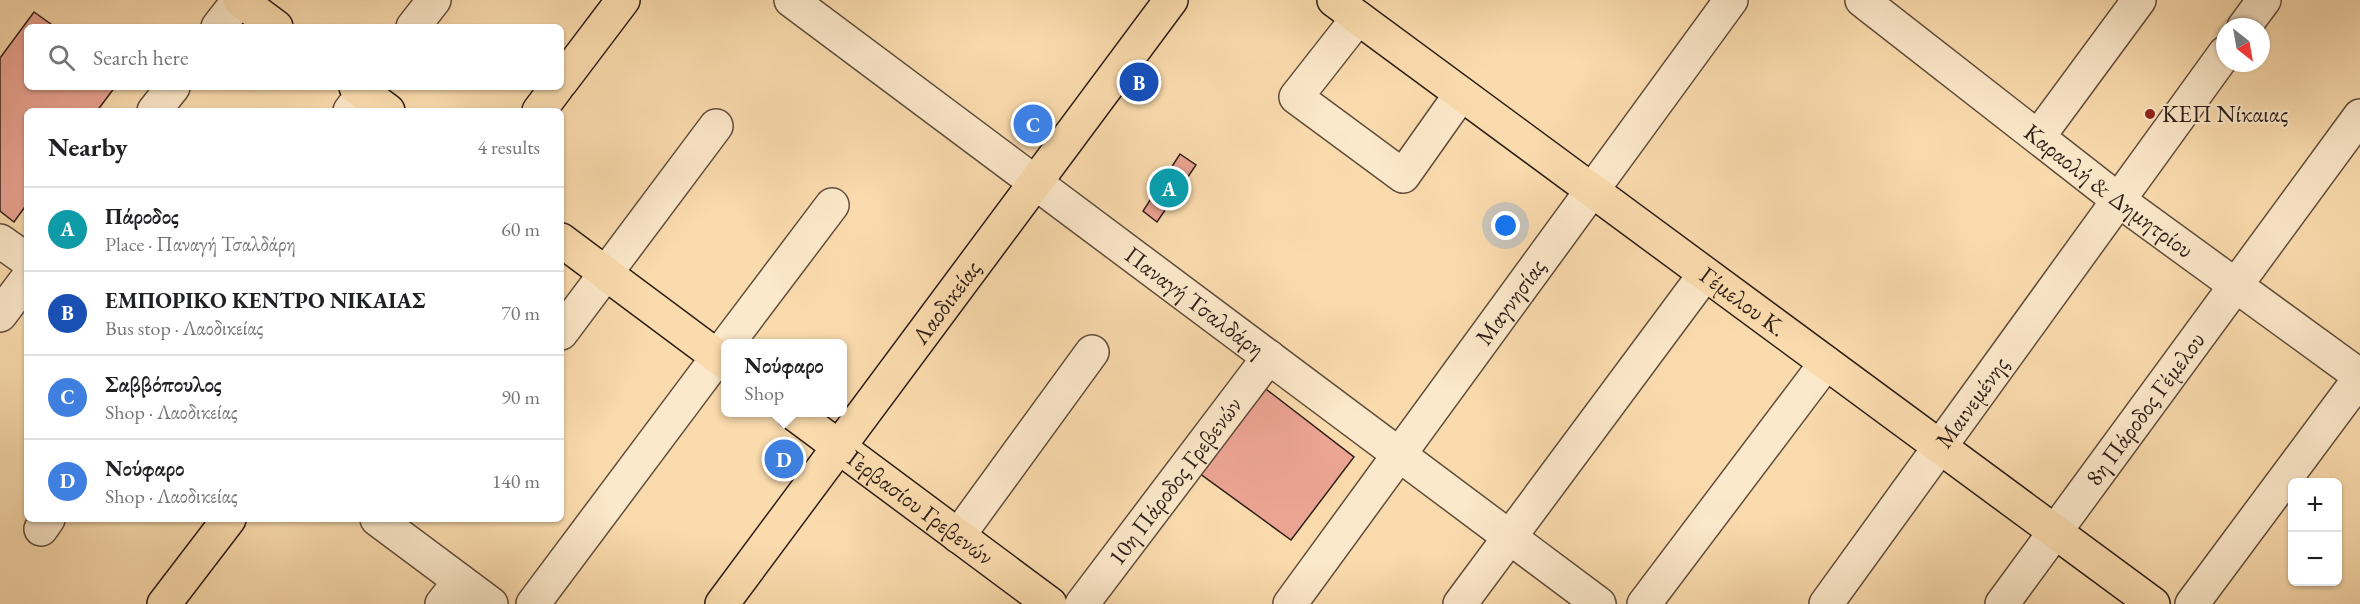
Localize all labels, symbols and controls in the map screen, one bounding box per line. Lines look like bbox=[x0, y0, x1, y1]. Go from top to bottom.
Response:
north arrow bbox=[2216, 18, 2270, 72]
search box bbox=[24, 24, 564, 90]
icon: search bbox=[45, 41, 78, 74]
text: Search here bbox=[93, 43, 188, 72]
pin: B bbox=[1120, 60, 1158, 104]
place label: ΚΕΠ Νίκαιας bbox=[2162, 98, 2288, 129]
pin: C bbox=[1014, 102, 1052, 146]
marker: ΚΕΠ Νίκαιας bbox=[2143, 107, 2157, 121]
street label: Καραολή & Δημητρίου bbox=[2018, 116, 2200, 265]
text: Nearby bbox=[48, 130, 128, 164]
text: 4 results bbox=[477, 134, 540, 160]
pin: A bbox=[1150, 166, 1188, 210]
text: Πάροδος bbox=[105, 202, 179, 231]
your location bbox=[1491, 211, 1520, 240]
text: A bbox=[60, 216, 75, 242]
text: 60 m bbox=[501, 216, 540, 242]
text: Place · Παναγή Τσαλδάρη bbox=[105, 231, 296, 257]
street label: Παναγή Τσαλδάρη bbox=[1119, 239, 1271, 364]
street label: Μαγνησίας bbox=[1468, 252, 1552, 351]
street label: Λαοδικείας bbox=[904, 254, 987, 351]
street label: Γέμελου Κ. bbox=[1694, 259, 1792, 343]
text: ΕΜΠΟΡΙΚΟ ΚΕΝΤΡΟ ΝΙΚΑΙΑΣ bbox=[105, 286, 426, 315]
text: B bbox=[61, 300, 74, 326]
text: 70 m bbox=[501, 300, 540, 326]
text: Bus stop · Λαοδικείας bbox=[105, 315, 264, 341]
street label: 8η Πάροδος Γέμελου bbox=[2078, 325, 2211, 492]
popup bbox=[721, 339, 847, 417]
street label: Μαινεμένης bbox=[1928, 350, 2015, 454]
text: Νούφαρο bbox=[744, 351, 824, 380]
text: Σαββόπουλος bbox=[105, 370, 222, 399]
text: Shop bbox=[744, 380, 784, 406]
text: C bbox=[60, 384, 75, 410]
text: 90 m bbox=[501, 384, 540, 410]
street label: 10η Πάροδος Γρεβενών bbox=[1101, 390, 1248, 572]
text: Shop · Λαοδικείας bbox=[105, 399, 238, 425]
pin: D bbox=[764, 436, 804, 482]
street label: Γερβασίου Γρεβενών bbox=[841, 442, 1000, 572]
text: Νούφαρο bbox=[105, 454, 184, 483]
text: D bbox=[60, 468, 75, 494]
text: 140 m bbox=[492, 468, 540, 494]
map controls bbox=[2288, 478, 2342, 586]
button: + bbox=[2288, 478, 2342, 532]
text: Shop · Λαοδικείας bbox=[105, 483, 238, 509]
button: − bbox=[2288, 532, 2342, 586]

